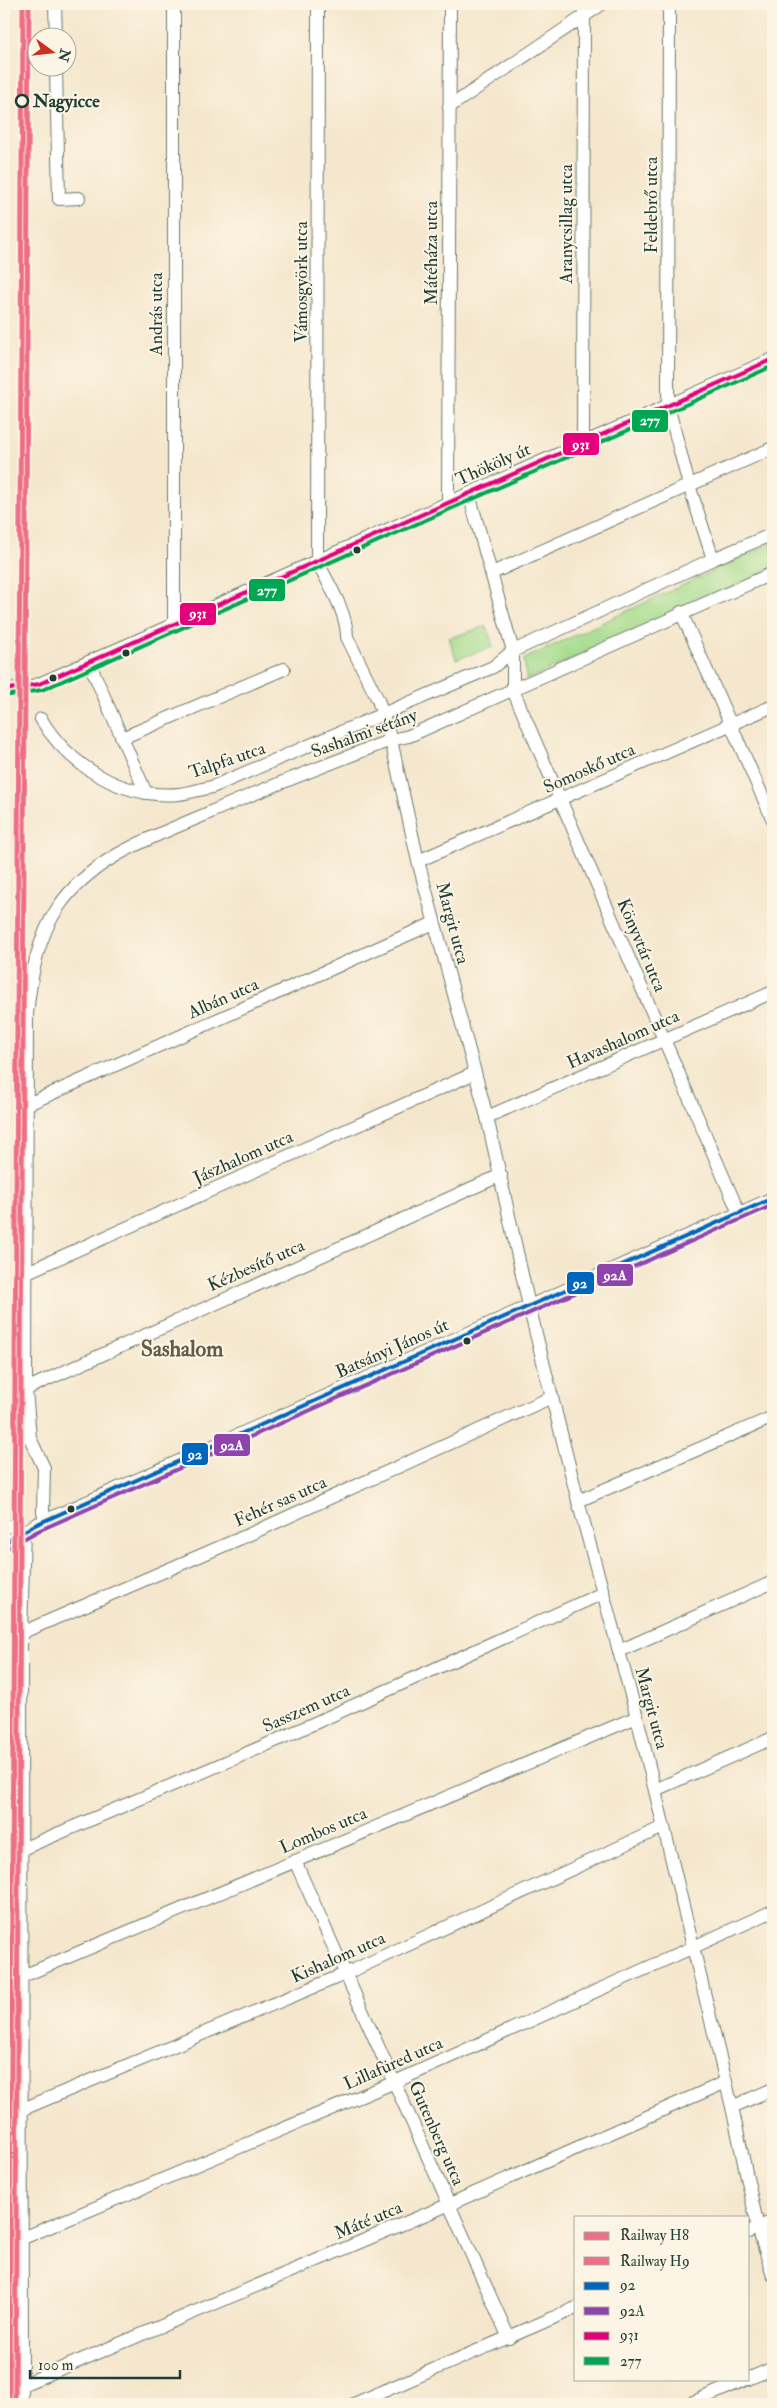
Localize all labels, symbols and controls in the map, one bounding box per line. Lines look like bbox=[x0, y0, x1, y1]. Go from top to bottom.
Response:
north arrow bbox=[28, 28, 78, 78]
text: N bbox=[54, 46, 74, 64]
place label: Nagyicce bbox=[32, 90, 100, 113]
marker: Nagyicce bbox=[15, 94, 29, 108]
street label: Feldebrő utca bbox=[640, 156, 663, 253]
street label: Aranycsillag utca bbox=[555, 164, 578, 285]
street label: Mátéháza utca bbox=[420, 200, 443, 305]
street label: Vámosgyörk utca bbox=[290, 221, 313, 343]
street label: András utca bbox=[145, 272, 168, 357]
line badge: 277 bbox=[631, 409, 669, 433]
text: 277 bbox=[640, 412, 661, 429]
line badge: 931 bbox=[562, 432, 600, 456]
text: 931 bbox=[570, 436, 590, 453]
street label: Thököly út bbox=[452, 438, 534, 491]
unlabelled marker bbox=[352, 545, 362, 555]
line badge: 277 bbox=[248, 578, 286, 602]
text: 277 bbox=[257, 582, 278, 599]
line badge: 931 bbox=[179, 602, 217, 626]
text: 931 bbox=[187, 605, 207, 622]
unlabelled marker bbox=[121, 648, 131, 658]
unlabelled marker bbox=[48, 673, 58, 683]
street label: Sashalmi sétány bbox=[308, 703, 421, 763]
street label: Talpfa utca bbox=[186, 737, 269, 784]
street label: Somoskő utca bbox=[540, 738, 639, 799]
street label: Margit utca bbox=[431, 879, 475, 967]
street label: Könyvtár utca bbox=[612, 895, 672, 996]
street label: Albán utca bbox=[183, 972, 263, 1025]
street label: Havashalom utca bbox=[563, 1004, 683, 1074]
street label: Jászhalom utca bbox=[189, 1125, 297, 1190]
street label: Kézbesítő utca bbox=[204, 1234, 309, 1297]
line badge: 92A bbox=[596, 1263, 634, 1287]
text: 92A bbox=[601, 1267, 627, 1284]
line badge: 92 bbox=[566, 1271, 595, 1295]
text: 92 bbox=[571, 1275, 587, 1292]
street label: Batsányi János út bbox=[332, 1313, 452, 1384]
district label: Sashalom bbox=[141, 1335, 224, 1363]
unlabelled marker bbox=[462, 1336, 472, 1346]
line badge: 92A bbox=[213, 1433, 251, 1457]
text: 92A bbox=[218, 1437, 244, 1454]
line badge: 92 bbox=[181, 1442, 209, 1466]
text: 92 bbox=[186, 1446, 202, 1463]
street label: Fehér sas utca bbox=[230, 1471, 331, 1532]
unlabelled marker bbox=[66, 1504, 76, 1514]
street label: Margit utca bbox=[630, 1664, 674, 1752]
street label: Sasszem utca bbox=[259, 1679, 354, 1738]
street label: Lombos utca bbox=[276, 1802, 371, 1859]
street label: Kishalom utca bbox=[287, 1926, 390, 1988]
street label: Lillafüred utca bbox=[340, 2031, 447, 2096]
street label: Gutenberg utca bbox=[403, 2077, 470, 2190]
street label: Máté utca bbox=[331, 2196, 406, 2245]
legend bbox=[574, 2216, 750, 2380]
text: Railway H8 bbox=[620, 2226, 689, 2245]
text: Railway H9 bbox=[620, 2252, 690, 2271]
text: 92 bbox=[619, 2276, 636, 2295]
text: 92A bbox=[619, 2302, 645, 2321]
text: 931 bbox=[619, 2326, 639, 2345]
scale bar bbox=[30, 2348, 180, 2380]
text: 277 bbox=[620, 2352, 641, 2371]
text: 100 m bbox=[38, 2356, 74, 2375]

